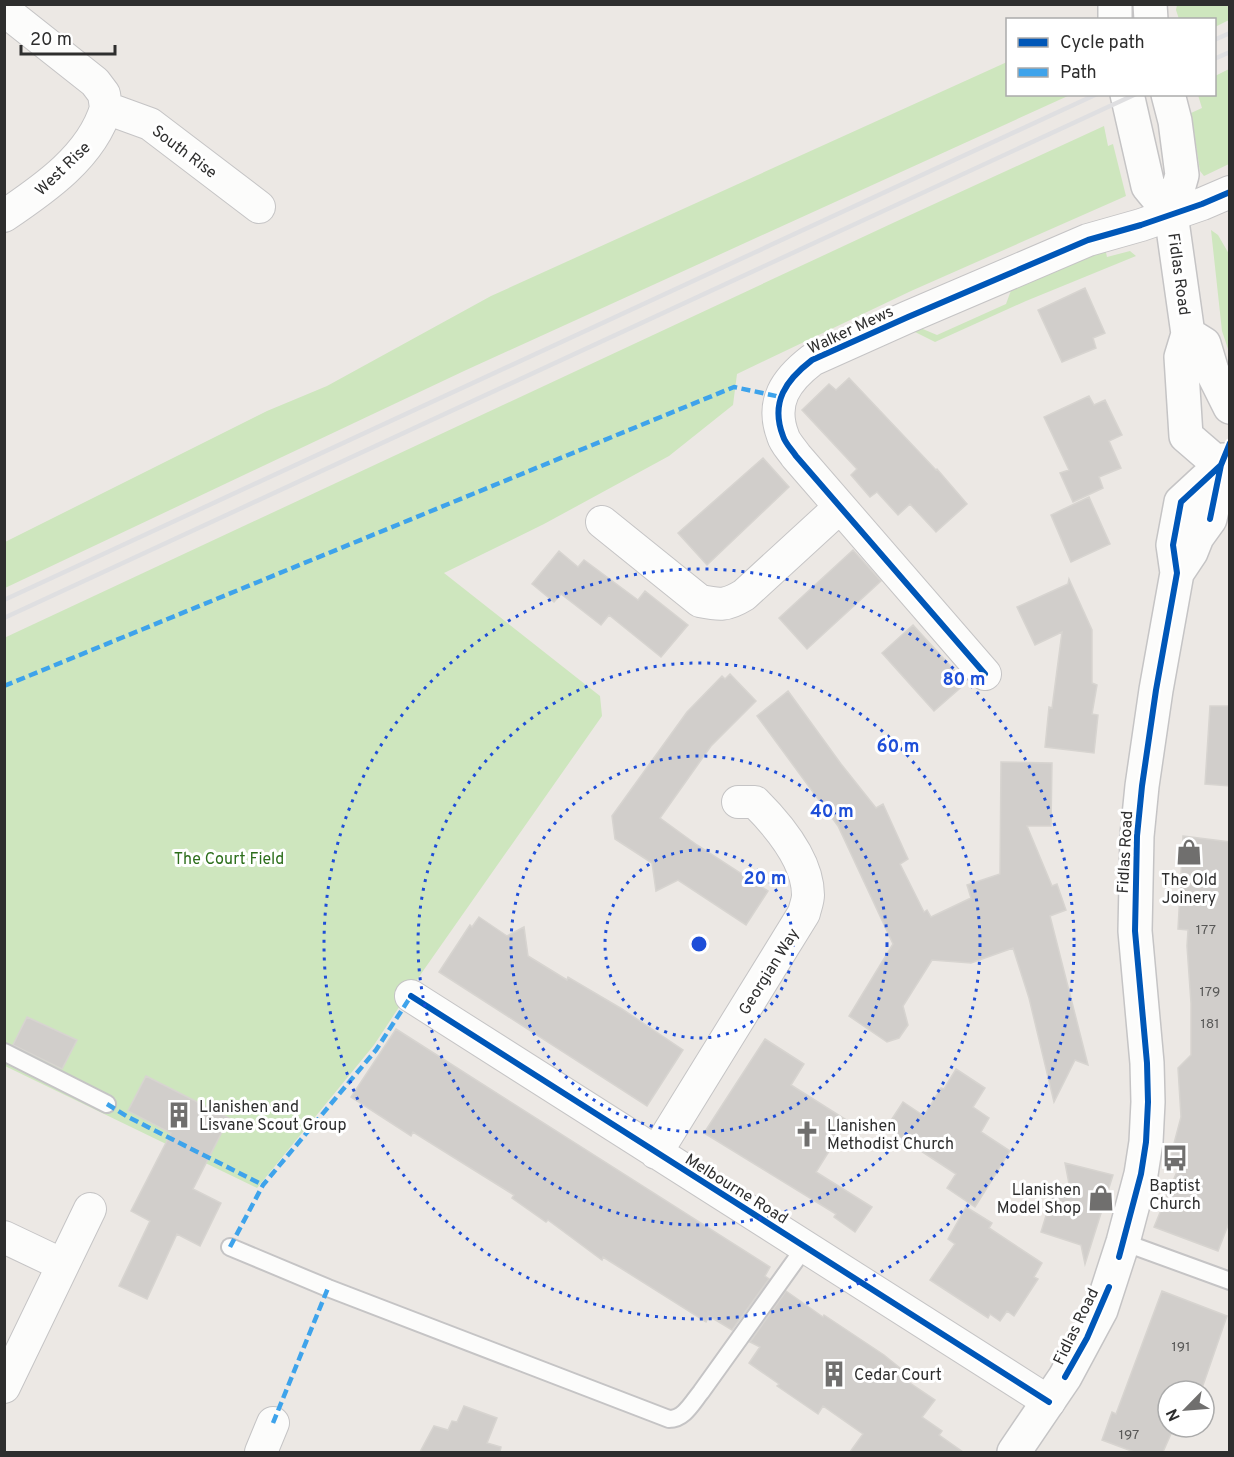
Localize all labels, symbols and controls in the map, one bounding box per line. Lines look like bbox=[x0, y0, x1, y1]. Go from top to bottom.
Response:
scale bar bbox=[21, 18, 116, 56]
legend bbox=[1006, 18, 1216, 96]
text: 20 m bbox=[30, 29, 72, 52]
text: Cycle path bbox=[1060, 32, 1145, 55]
text: Path bbox=[1060, 62, 1097, 85]
street label: South Rise bbox=[147, 122, 220, 184]
street label: West Rise bbox=[31, 138, 95, 201]
street label: Fidlas Road bbox=[1162, 232, 1194, 317]
street label: Walker Mews bbox=[805, 302, 897, 359]
text: 80 m bbox=[942, 669, 986, 692]
text: 60 m bbox=[876, 736, 920, 759]
text: 40 m bbox=[810, 801, 854, 824]
street label: Fidlas Road bbox=[1114, 810, 1138, 894]
shop icon: The Old Joinery bbox=[1174, 837, 1204, 867]
park label: The Court Field bbox=[174, 850, 284, 870]
text: 20 m bbox=[743, 868, 787, 891]
place label: The Old Joinery bbox=[1161, 871, 1217, 909]
house number: 177 bbox=[1196, 922, 1216, 939]
street label: Georgian Way bbox=[735, 925, 804, 1019]
centre of rings bbox=[689, 934, 709, 954]
house number: 179 bbox=[1200, 984, 1220, 1001]
house number: 181 bbox=[1201, 1016, 1219, 1033]
place label: Llanishen and Lisvane Scout Group bbox=[199, 1098, 346, 1136]
building icon: Llanishen and Lisvane Scout Group bbox=[164, 1100, 194, 1130]
place label: Llanishen Methodist Church bbox=[827, 1117, 954, 1155]
church icon: Llanishen Methodist Church bbox=[792, 1119, 822, 1149]
bus stop icon: Baptist Church bbox=[1160, 1143, 1190, 1173]
street label: Melbourne Road bbox=[681, 1150, 791, 1229]
place label: Baptist Church bbox=[1149, 1177, 1201, 1215]
place label: Llanishen Model Shop bbox=[997, 1181, 1081, 1219]
shop icon: Llanishen Model Shop bbox=[1086, 1183, 1116, 1213]
street label: Fidlas Road bbox=[1050, 1285, 1104, 1369]
house number: 191 bbox=[1172, 1339, 1190, 1356]
building icon: Cedar Court bbox=[819, 1359, 849, 1389]
place label: Cedar Court bbox=[854, 1366, 942, 1386]
north arrow bbox=[1156, 1379, 1216, 1439]
text: N bbox=[1163, 1405, 1186, 1424]
house number: 197 bbox=[1119, 1427, 1139, 1444]

